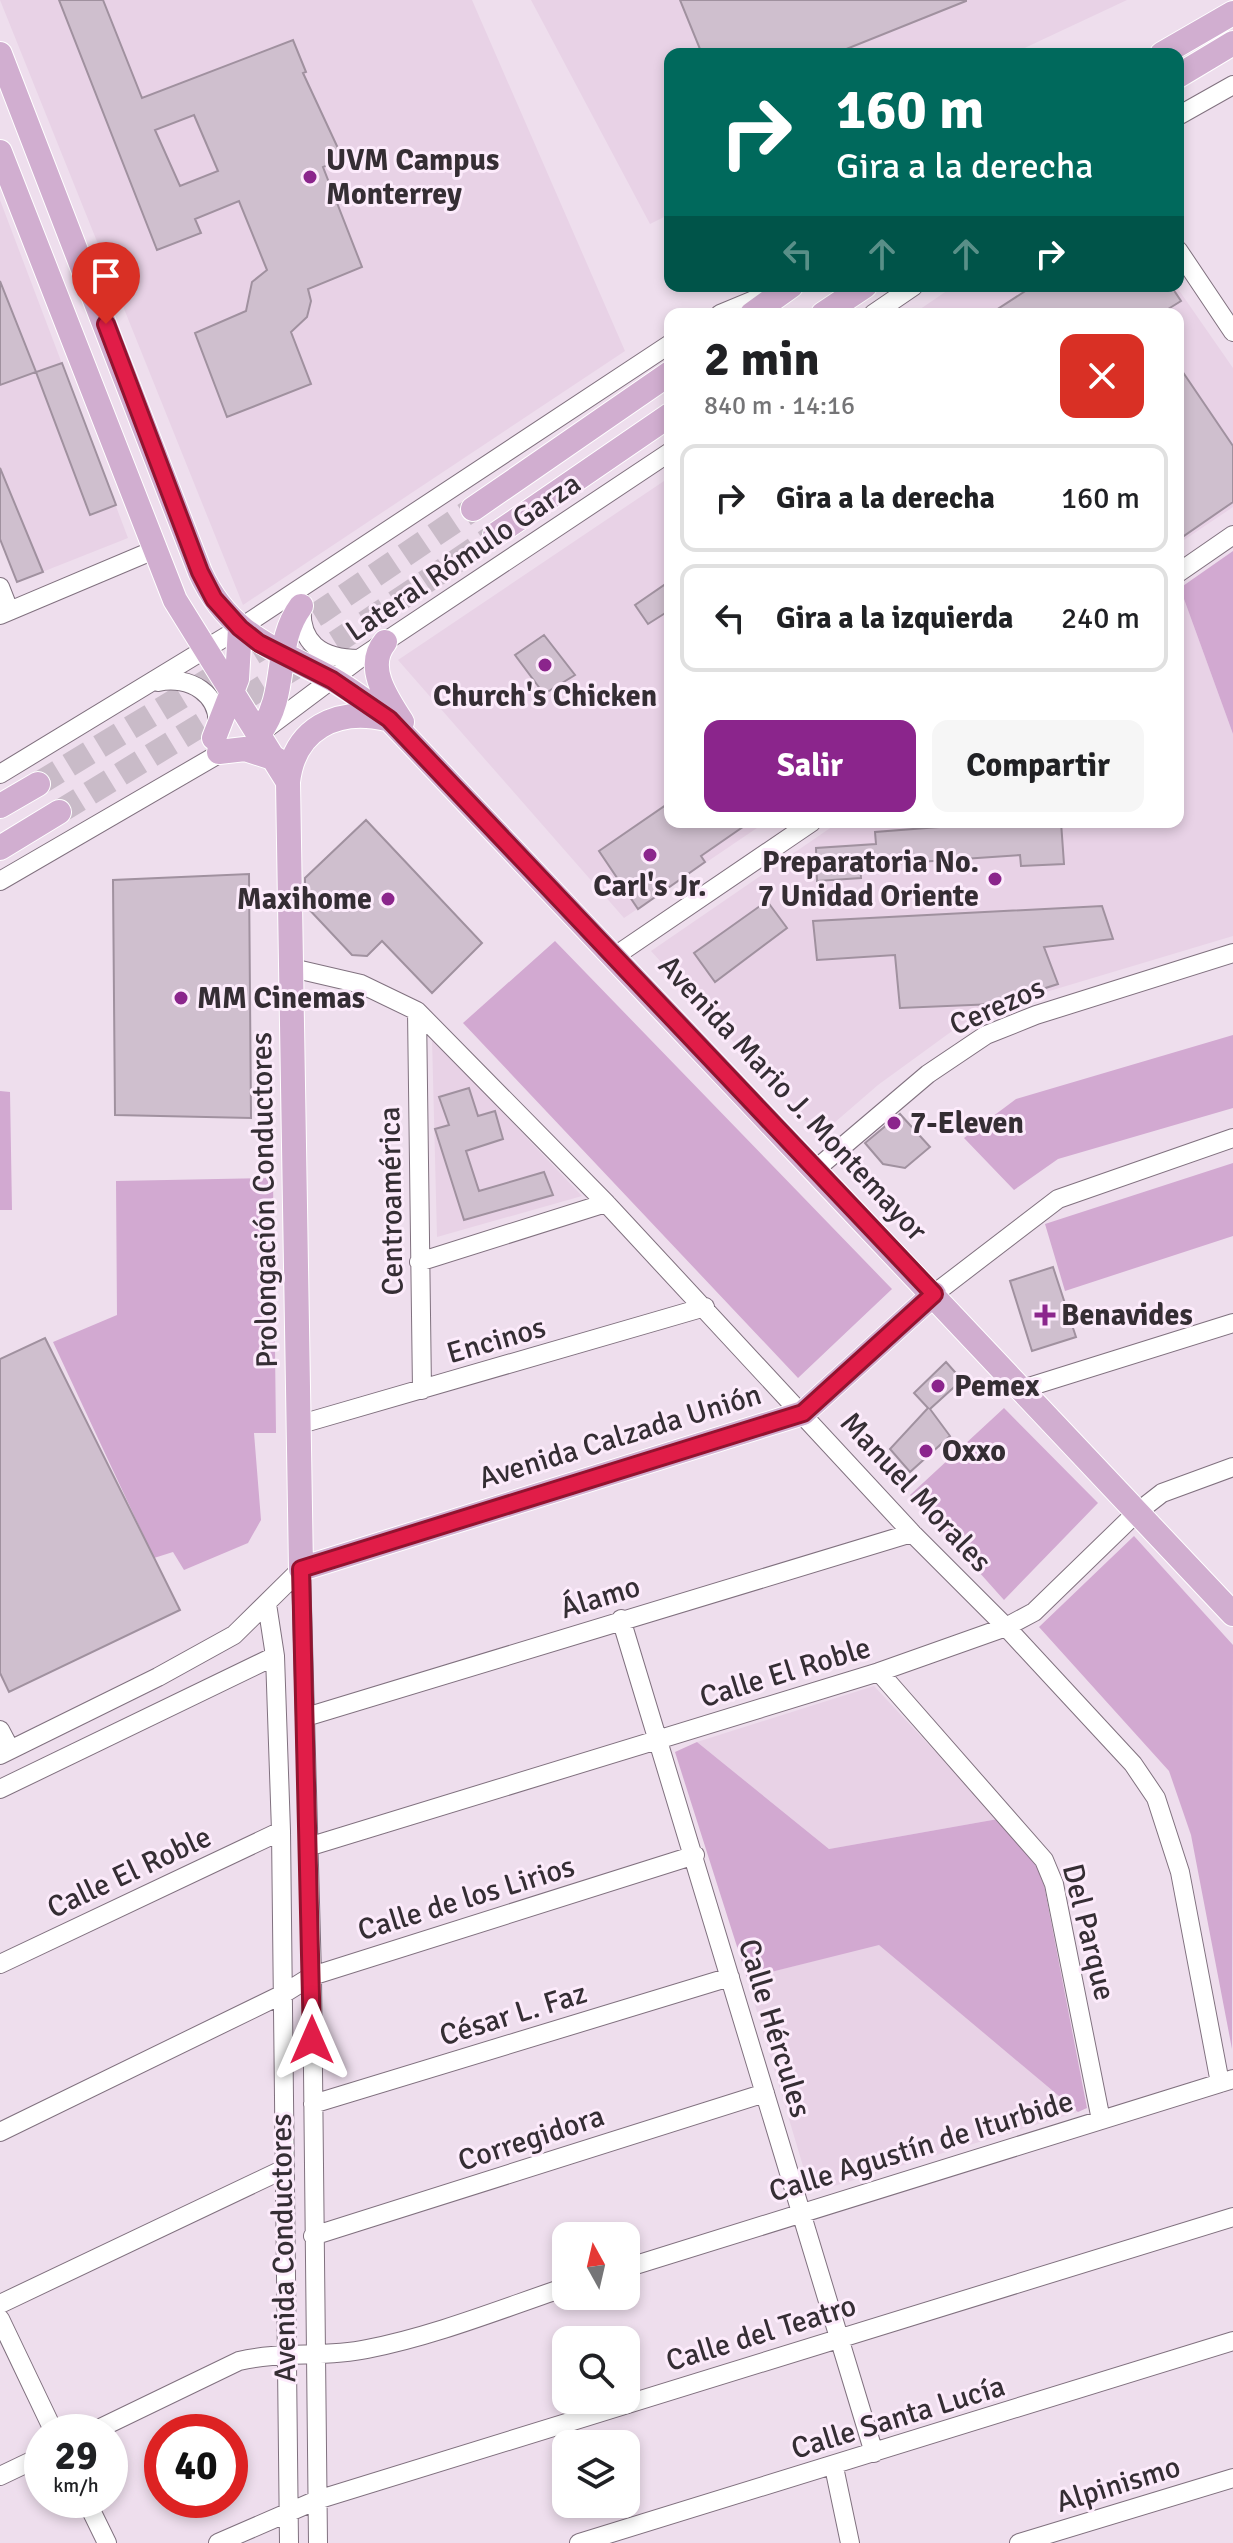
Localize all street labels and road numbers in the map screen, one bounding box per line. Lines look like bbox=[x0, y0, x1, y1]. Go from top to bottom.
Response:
street label: Lateral Rómulo Garza bbox=[339, 465, 588, 650]
street label: Avenida Mario J. Montemayor bbox=[650, 948, 935, 1249]
street label: Cerezos bbox=[944, 969, 1050, 1044]
street label: Prolongación Conductores bbox=[243, 1032, 286, 1368]
street label: Centroamérica bbox=[371, 1106, 412, 1296]
street label: Encinos bbox=[442, 1309, 550, 1372]
street label: Avenida Calzada Unión bbox=[474, 1376, 766, 1497]
street label: Manuel Morales bbox=[832, 1405, 999, 1580]
street label: Álamo bbox=[556, 1568, 645, 1627]
street label: Calle El Roble bbox=[695, 1629, 875, 1716]
street label: Calle El Roble bbox=[41, 1818, 217, 1927]
street label: Calle de los Lirios bbox=[353, 1848, 579, 1949]
street label: Del Parque bbox=[1054, 1860, 1123, 2004]
street label: Calle Hércules bbox=[730, 1934, 819, 2122]
street label: César L. Faz bbox=[435, 1975, 591, 2054]
street label: Calle Agustín de Iturbide bbox=[765, 2083, 1078, 2210]
street label: Corregidora bbox=[453, 2097, 609, 2179]
street label: Avenida Conductores bbox=[263, 2113, 304, 2383]
street label: Calle del Teatro bbox=[662, 2287, 861, 2380]
street label: Calle Santa Lucía bbox=[787, 2367, 1009, 2468]
street label: Alpinismo bbox=[1052, 2448, 1185, 2521]

